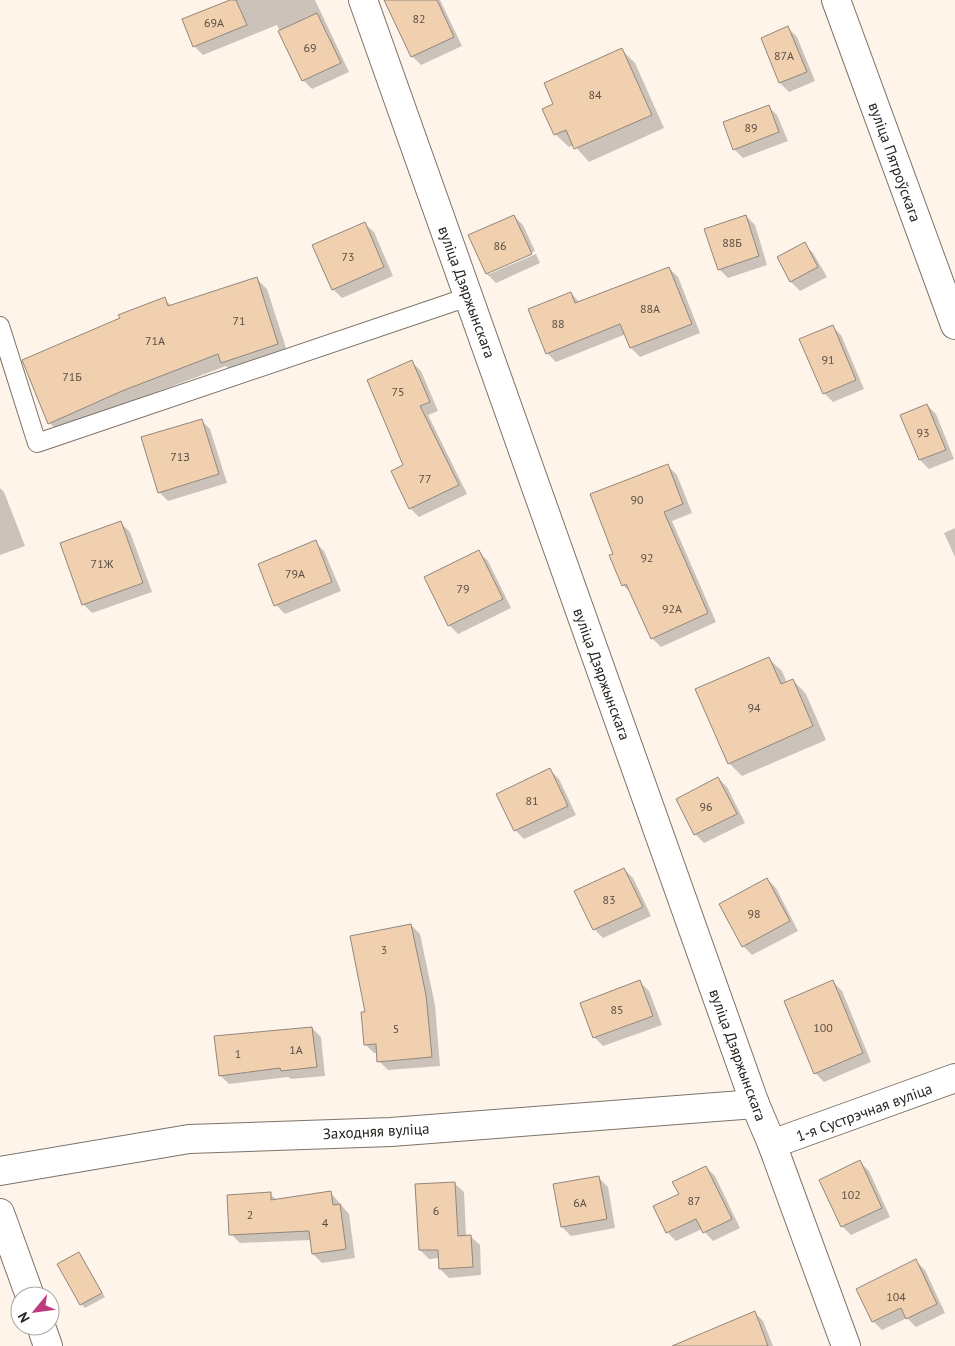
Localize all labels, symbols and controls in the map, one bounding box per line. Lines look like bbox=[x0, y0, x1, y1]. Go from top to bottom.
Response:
house number: 82 bbox=[412, 11, 426, 26]
house number: 69А bbox=[204, 15, 224, 30]
house number: 69 bbox=[303, 40, 317, 55]
house number: 87А bbox=[774, 48, 794, 63]
house number: 84 bbox=[588, 87, 602, 102]
street label: вуліца Пятроўскага bbox=[865, 100, 925, 224]
house number: 89 bbox=[744, 120, 758, 135]
street label: вуліца Дзяржынскага bbox=[434, 223, 500, 361]
house number: 88Б bbox=[722, 235, 742, 250]
house number: 86 bbox=[493, 238, 507, 253]
house number: 73 bbox=[341, 249, 355, 264]
house number: 88А bbox=[640, 301, 660, 316]
house number: 71 bbox=[232, 313, 246, 328]
house number: 88 bbox=[551, 316, 565, 331]
house number: 71А bbox=[145, 333, 165, 348]
house number: 91 bbox=[821, 352, 835, 367]
house number: 71Б bbox=[62, 369, 82, 384]
house number: 75 bbox=[391, 384, 405, 399]
house number: 93 bbox=[916, 425, 930, 440]
house number: 71З bbox=[170, 449, 190, 464]
house number: 77 bbox=[418, 471, 432, 486]
house number: 90 bbox=[630, 492, 644, 507]
house number: 92 bbox=[640, 550, 654, 565]
house number: 71Ж bbox=[91, 556, 114, 571]
house number: 79А bbox=[285, 566, 305, 581]
house number: 79 bbox=[456, 581, 470, 596]
house number: 92А bbox=[662, 601, 682, 616]
street label: вуліца Дзяржынскага bbox=[569, 605, 635, 743]
house number: 94 bbox=[747, 700, 761, 715]
house number: 81 bbox=[525, 793, 539, 808]
house number: 96 bbox=[699, 799, 713, 814]
house number: 83 bbox=[602, 892, 616, 907]
house number: 98 bbox=[747, 906, 761, 921]
house number: 3 bbox=[381, 942, 387, 957]
street label: вуліца Дзяржынскага bbox=[705, 986, 771, 1124]
house number: 85 bbox=[610, 1002, 624, 1017]
house number: 100 bbox=[813, 1020, 833, 1035]
house number: 5 bbox=[393, 1021, 399, 1036]
house number: 1А bbox=[289, 1042, 303, 1057]
house number: 1 bbox=[235, 1046, 241, 1061]
street label: 1-я Сустрэчная вуліца bbox=[793, 1079, 935, 1145]
street label: Заходняя вуліца bbox=[322, 1119, 430, 1143]
house number: 102 bbox=[841, 1187, 861, 1202]
house number: 87 bbox=[687, 1193, 701, 1208]
house number: 6А bbox=[573, 1195, 587, 1210]
house number: 6 bbox=[433, 1203, 439, 1218]
house number: 2 bbox=[247, 1207, 253, 1222]
house number: 4 bbox=[322, 1215, 329, 1230]
north arrow bbox=[10, 1286, 60, 1336]
house number: 104 bbox=[886, 1289, 906, 1304]
text: N bbox=[14, 1309, 34, 1326]

